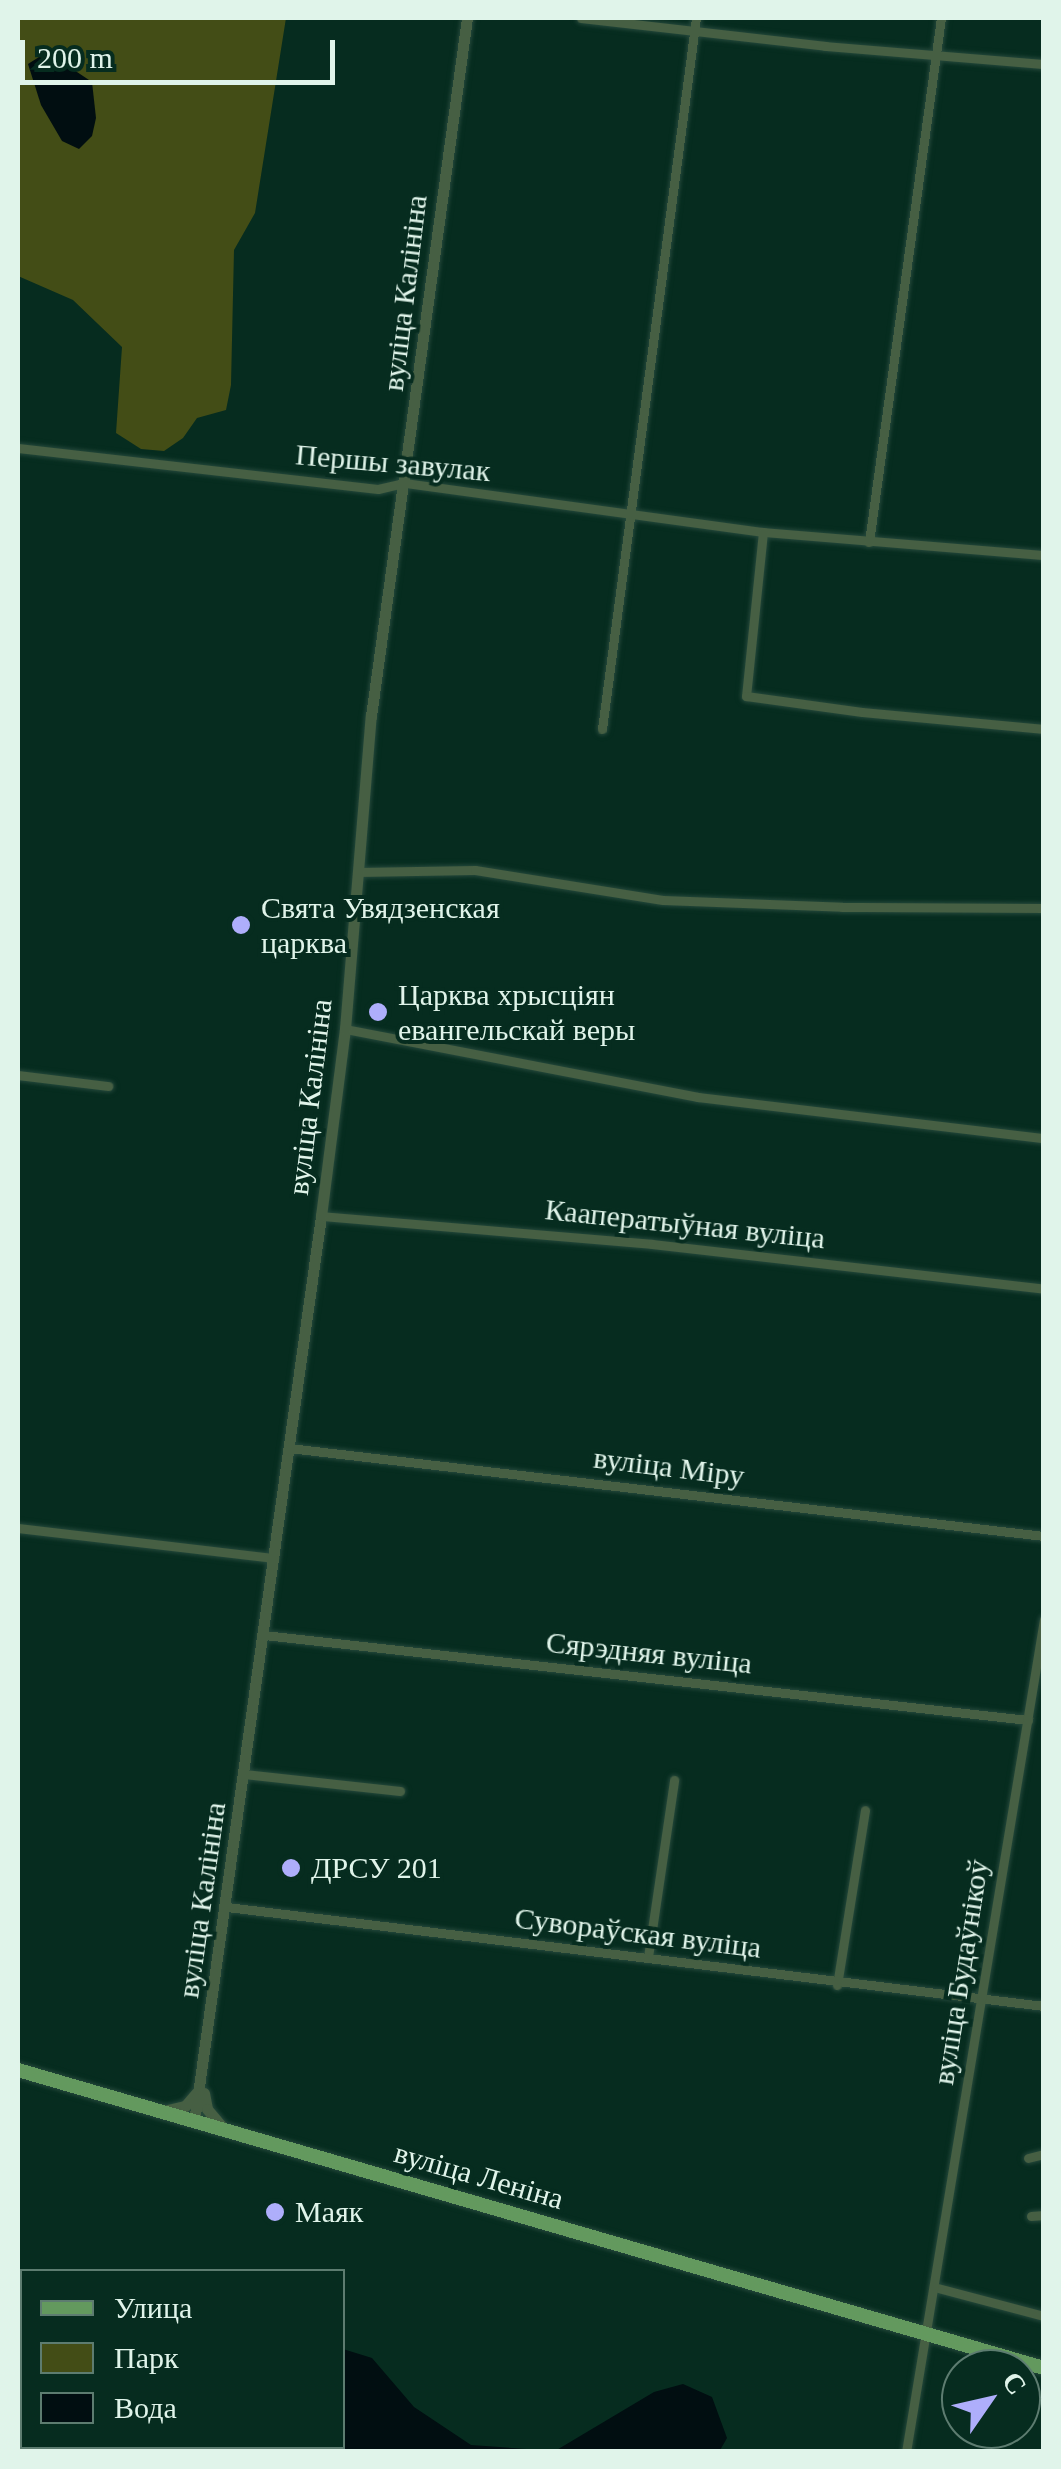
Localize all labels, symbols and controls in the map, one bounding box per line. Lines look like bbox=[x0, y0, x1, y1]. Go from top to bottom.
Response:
scale bar bbox=[25, 20, 340, 82]
text: 200 m bbox=[37, 41, 113, 74]
street label: вуліца Калініна bbox=[375, 193, 435, 393]
street label: Першы завулак bbox=[294, 437, 492, 489]
place label: Свята Увядзенская царква bbox=[261, 890, 500, 960]
marker: Свята Увядзенская царква bbox=[230, 914, 252, 936]
place label: Царква хрысціян евангельскай веры bbox=[398, 977, 635, 1048]
street label: вуліца Калініна bbox=[280, 997, 340, 1197]
marker: Царква хрысціян евангельскай веры bbox=[367, 1001, 389, 1023]
street label: Кааператыўная вуліца bbox=[543, 1191, 827, 1257]
street label: вуліца Міру bbox=[592, 1440, 746, 1494]
street label: Сярэдняя вуліца bbox=[544, 1624, 754, 1682]
street label: вуліца Калініна bbox=[170, 1800, 234, 2000]
place label: ДРСУ 201 bbox=[311, 1850, 442, 1886]
marker: ДРСУ 201 bbox=[280, 1857, 302, 1879]
street label: вуліца Будаўнікоў bbox=[925, 1857, 997, 2087]
street label: Сувораўская вуліца bbox=[513, 1900, 763, 1966]
street label: вуліца Леніна bbox=[390, 2135, 568, 2217]
place label: Маяк bbox=[295, 2194, 363, 2230]
marker: Маяк bbox=[264, 2201, 286, 2223]
legend bbox=[20, 2269, 345, 2449]
text: Улица bbox=[114, 2291, 192, 2324]
text: Парк bbox=[114, 2341, 179, 2374]
north arrow bbox=[941, 2349, 1041, 2449]
text: С bbox=[996, 2366, 1033, 2400]
text: Вода bbox=[114, 2391, 177, 2424]

